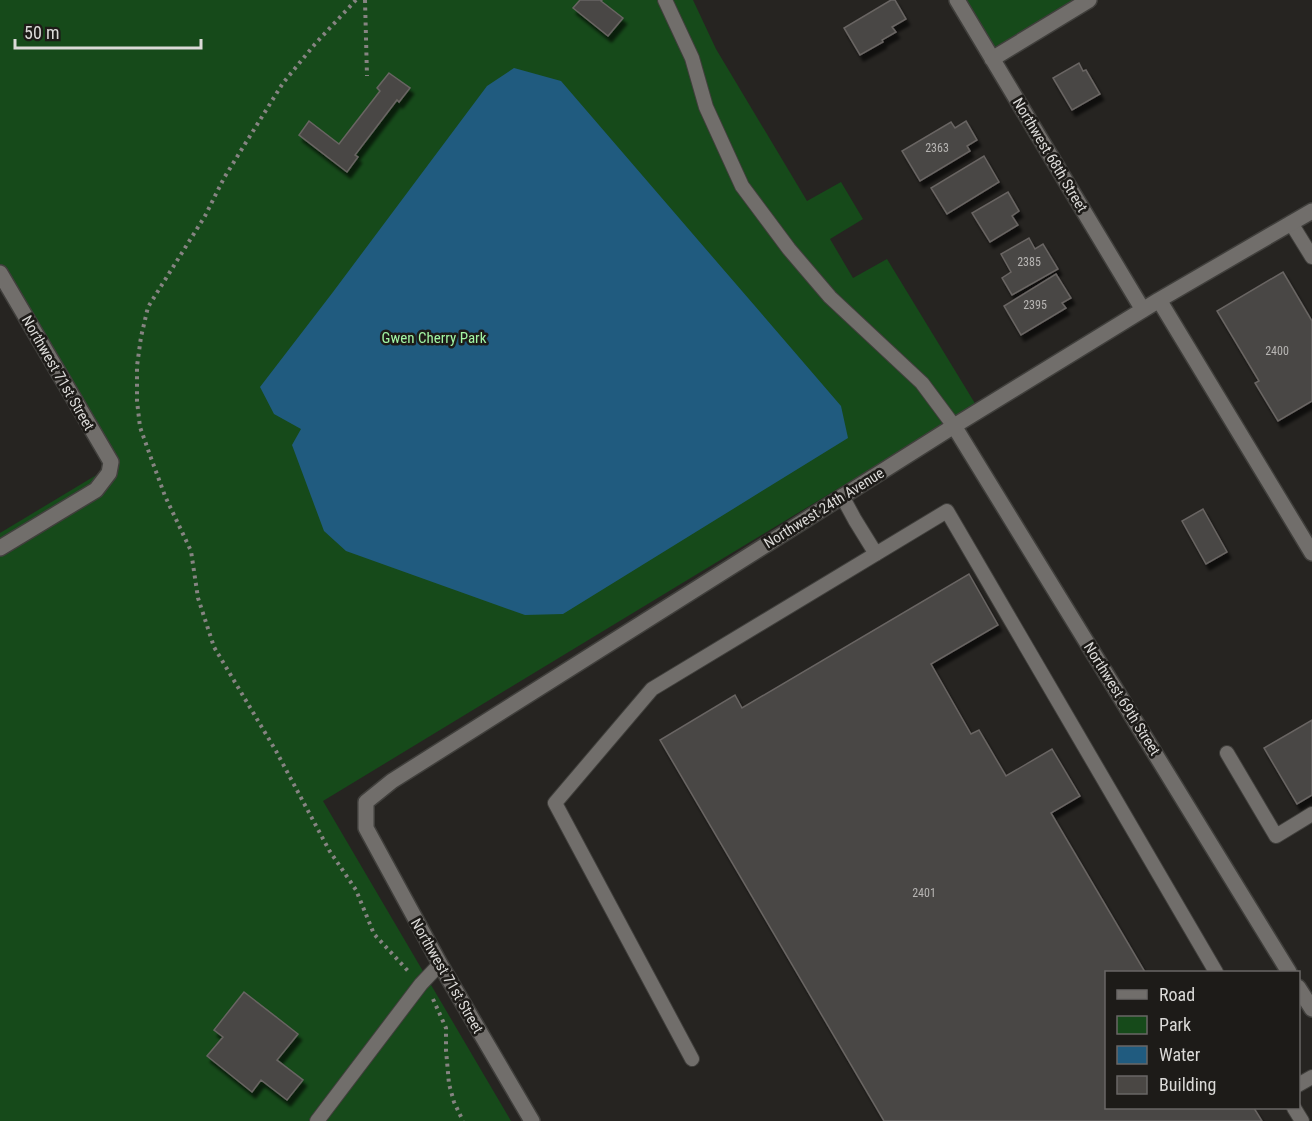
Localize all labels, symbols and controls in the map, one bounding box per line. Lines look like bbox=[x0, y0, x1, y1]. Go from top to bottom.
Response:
scale bar bbox=[15, 12, 201, 50]
text: 50 m bbox=[24, 22, 59, 43]
street label: Northwest 68th Street bbox=[1009, 95, 1091, 215]
house number: 2363 bbox=[925, 141, 949, 155]
house number: 2385 bbox=[1017, 255, 1041, 269]
house number: 2395 bbox=[1023, 298, 1047, 312]
street label: Northwest 71st Street bbox=[18, 312, 98, 434]
park label: Gwen Cherry Park bbox=[382, 329, 487, 347]
house number: 2400 bbox=[1265, 344, 1289, 358]
street label: Northwest 24th Avenue bbox=[761, 464, 887, 552]
street label: Northwest 69th Street bbox=[1080, 639, 1164, 759]
house number: 2401 bbox=[912, 886, 936, 900]
street label: Northwest 71st Street bbox=[407, 915, 487, 1037]
legend bbox=[1105, 971, 1300, 1109]
text: Road bbox=[1159, 984, 1195, 1005]
text: Park bbox=[1159, 1014, 1191, 1035]
text: Water bbox=[1159, 1044, 1201, 1065]
text: Building bbox=[1159, 1074, 1216, 1095]

